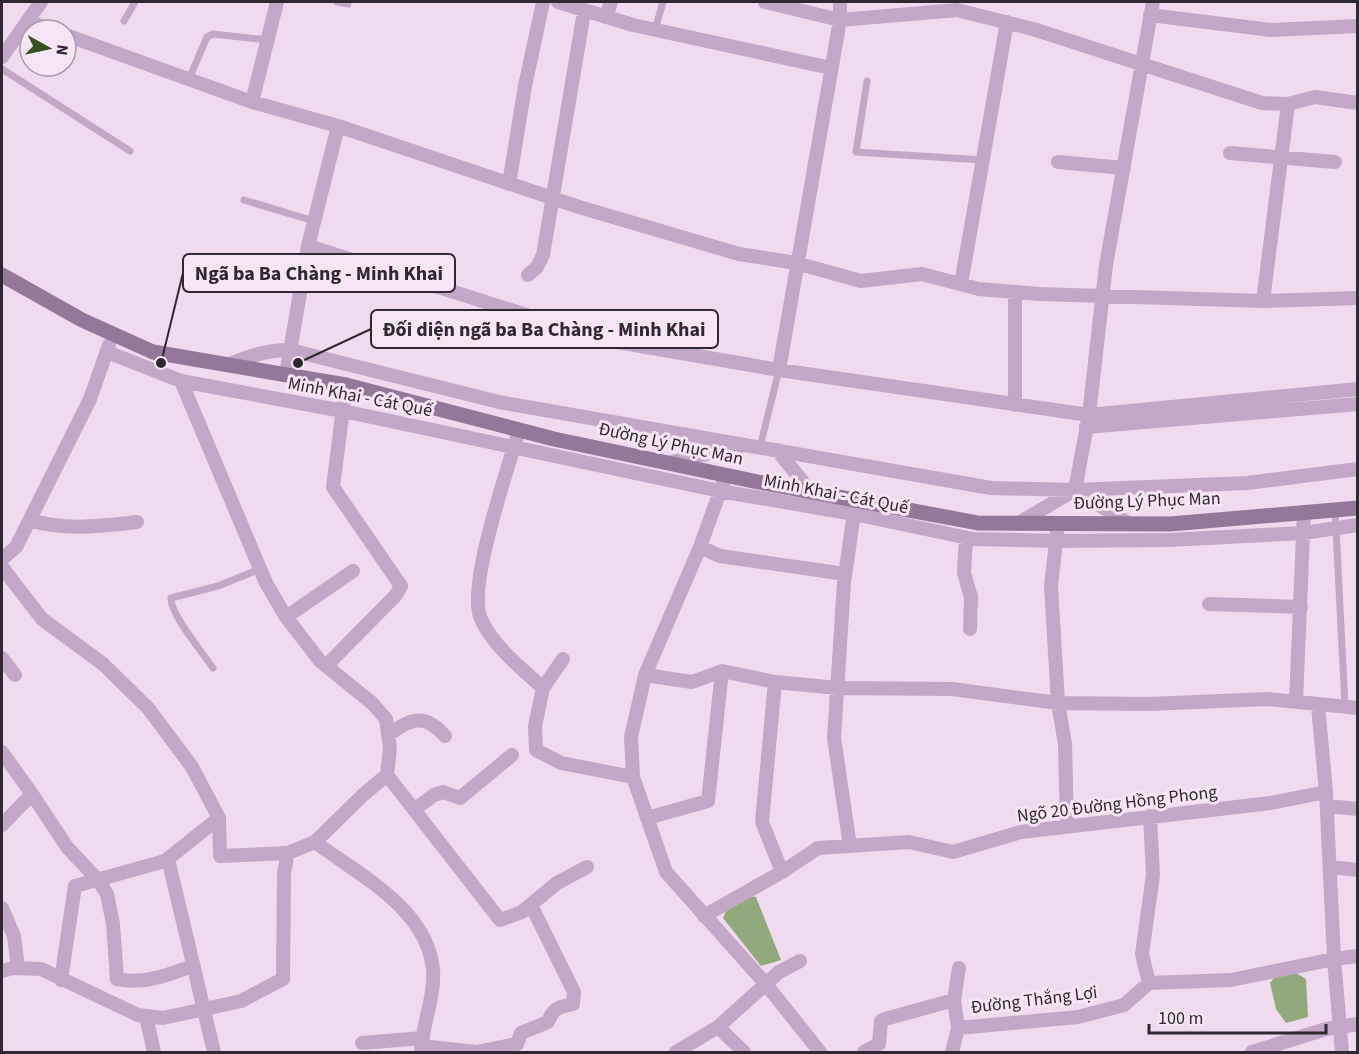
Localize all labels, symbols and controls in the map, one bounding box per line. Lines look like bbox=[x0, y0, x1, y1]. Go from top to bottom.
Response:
north arrow bbox=[18, 18, 78, 78]
text: N bbox=[50, 43, 73, 57]
callout: Ngã ba Ba Chàng - Minh Khai bbox=[183, 254, 455, 292]
text: Ngã ba Ba Chàng - Minh Khai bbox=[195, 260, 443, 288]
callout: Đối diện ngã ba Ba Chàng - Minh Khai bbox=[371, 310, 718, 348]
text: Đối diện ngã ba Ba Chàng - Minh Khai bbox=[383, 316, 705, 344]
street label: Minh Khai - Cát Quế bbox=[286, 371, 435, 423]
street label: Đường Lý Phục Man bbox=[596, 416, 746, 472]
street label: Minh Khai - Cát Quế bbox=[762, 468, 911, 520]
street label: Đường Lý Phục Man bbox=[1073, 486, 1221, 516]
street label: Ngõ 20 Đường Hồng Phong bbox=[1015, 779, 1219, 829]
street label: Đường Thắng Lợi bbox=[969, 980, 1099, 1020]
scale bar bbox=[1149, 997, 1326, 1035]
text: 100 m bbox=[1158, 1006, 1203, 1031]

